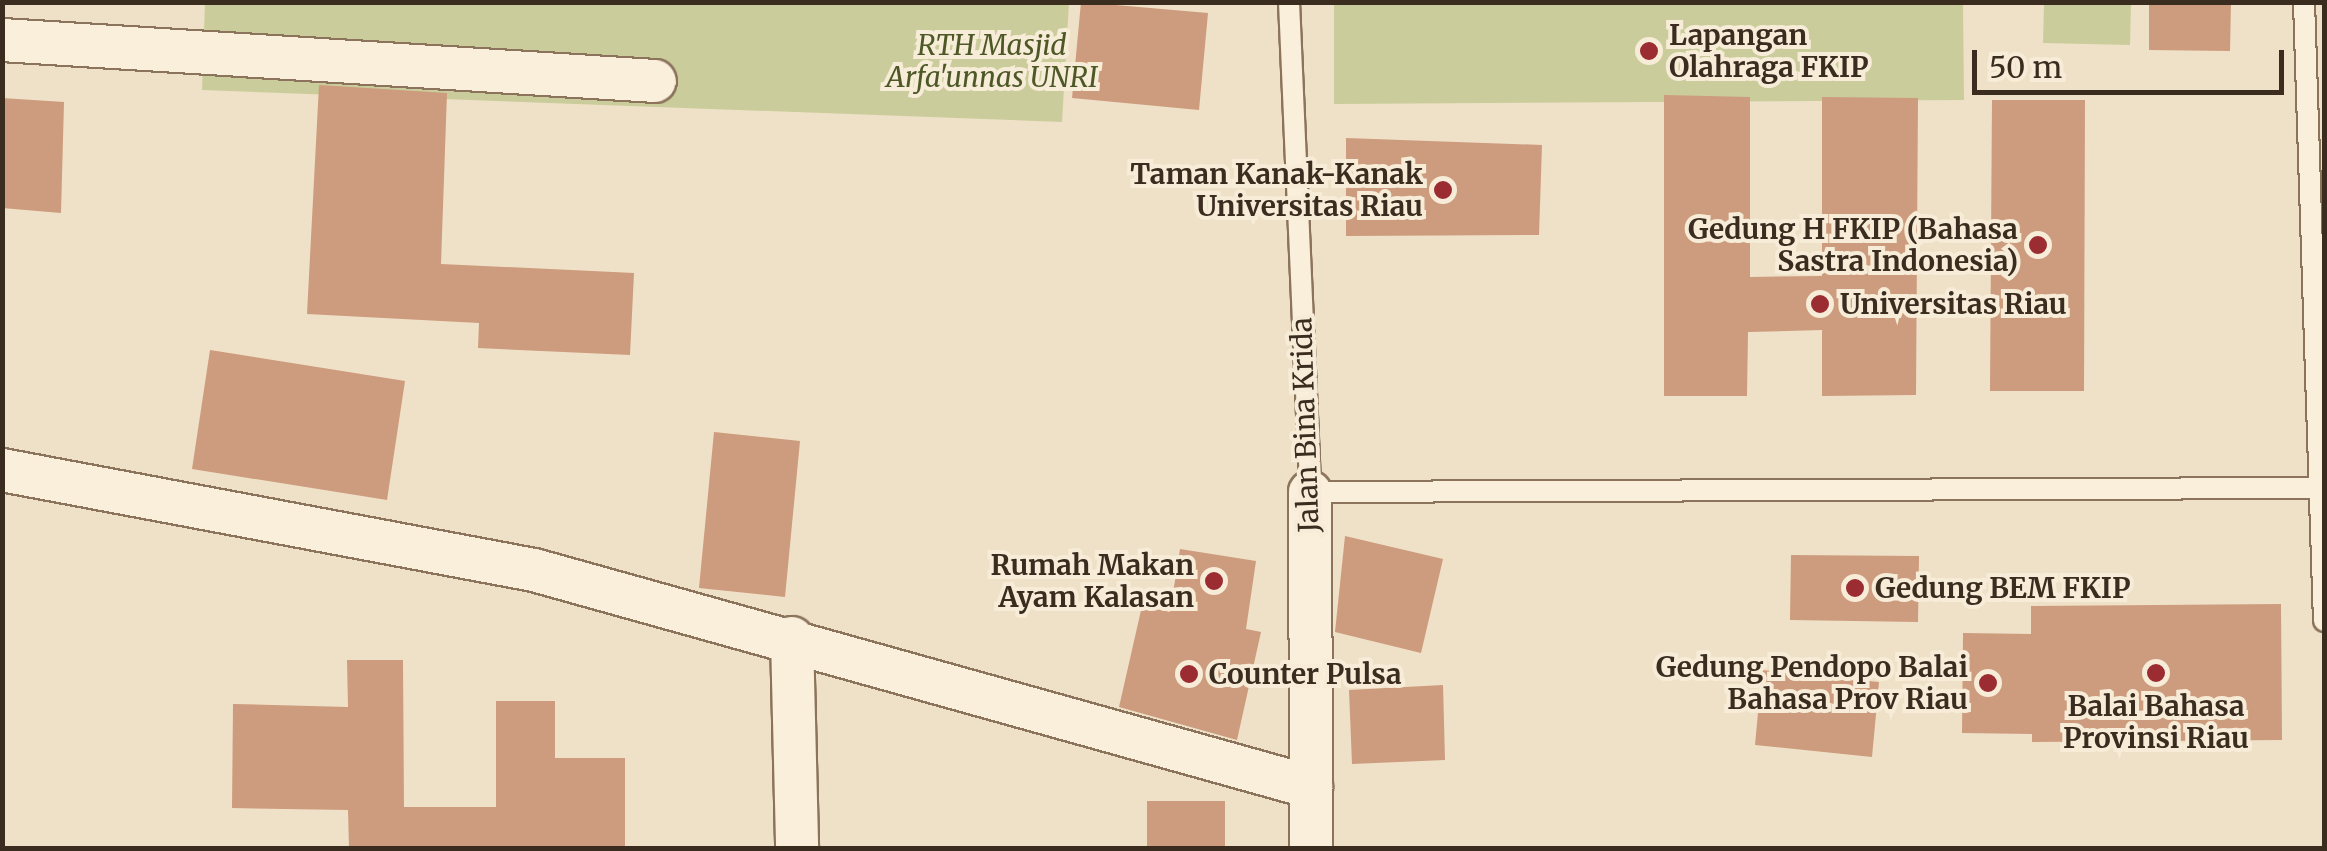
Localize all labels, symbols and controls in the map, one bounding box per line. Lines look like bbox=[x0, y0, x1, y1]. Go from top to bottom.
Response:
place label: Lapangan Olahraga FKIP bbox=[1669, 18, 1869, 84]
park label: RTH Masjid Arfa'unnas UNRI bbox=[886, 28, 1098, 94]
scale bar bbox=[1977, 30, 2290, 92]
marker: Lapangan Olahraga FKIP bbox=[1638, 40, 1660, 62]
text: 50 m bbox=[1989, 48, 2062, 86]
place label: Taman Kanak-Kanak Universitas Riau bbox=[1130, 157, 1423, 223]
marker: Taman Kanak-Kanak Universitas Riau bbox=[1432, 179, 1454, 201]
place label: Gedung H FKIP (Bahasa Sastra Indonesia) bbox=[1688, 212, 2018, 278]
marker: Gedung H FKIP (Bahasa Sastra Indonesia) bbox=[2027, 234, 2049, 256]
place label: Universitas Riau bbox=[1840, 287, 2067, 321]
marker: Universitas Riau bbox=[1809, 293, 1831, 315]
street label: Jalan Bina Krida bbox=[1284, 317, 1326, 533]
place label: Rumah Makan Ayam Kalasan bbox=[991, 548, 1194, 614]
marker: Rumah Makan Ayam Kalasan bbox=[1203, 570, 1225, 592]
place label: Gedung BEM FKIP bbox=[1875, 571, 2130, 605]
marker: Gedung BEM FKIP bbox=[1844, 577, 1866, 599]
place label: Gedung Pendopo Balai Bahasa Prov Riau bbox=[1656, 650, 1968, 716]
place label: Counter Pulsa bbox=[1209, 657, 1402, 691]
marker: Balai Bahasa Provinsi Riau bbox=[2145, 662, 2167, 684]
marker: Counter Pulsa bbox=[1178, 663, 1200, 685]
marker: Gedung Pendopo Balai Bahasa Prov Riau bbox=[1977, 672, 1999, 694]
place label: Balai Bahasa Provinsi Riau bbox=[2063, 689, 2249, 755]

